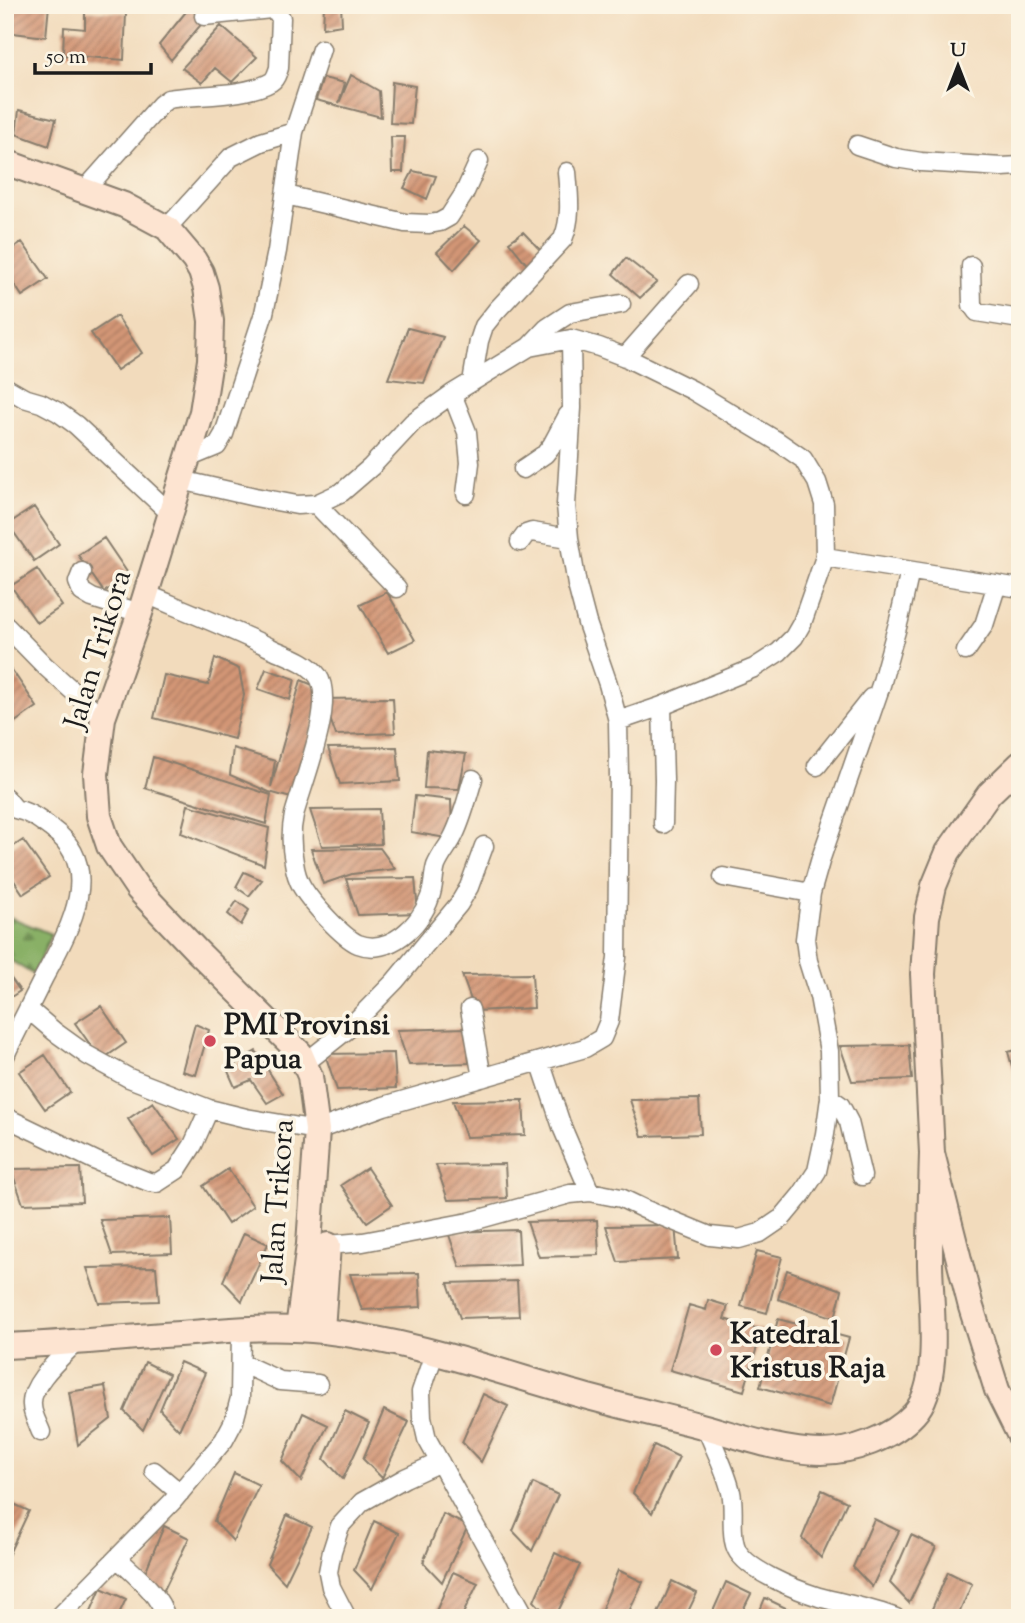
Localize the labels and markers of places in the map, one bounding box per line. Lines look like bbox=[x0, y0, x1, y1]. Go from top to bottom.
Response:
place label: PMI Provinsi Papua bbox=[224, 1005, 390, 1082]
marker: PMI Provinsi Papua bbox=[202, 1033, 218, 1049]
place label: Katedral Kristus Raja bbox=[730, 1314, 886, 1391]
marker: Katedral Kristus Raja bbox=[708, 1342, 724, 1358]

